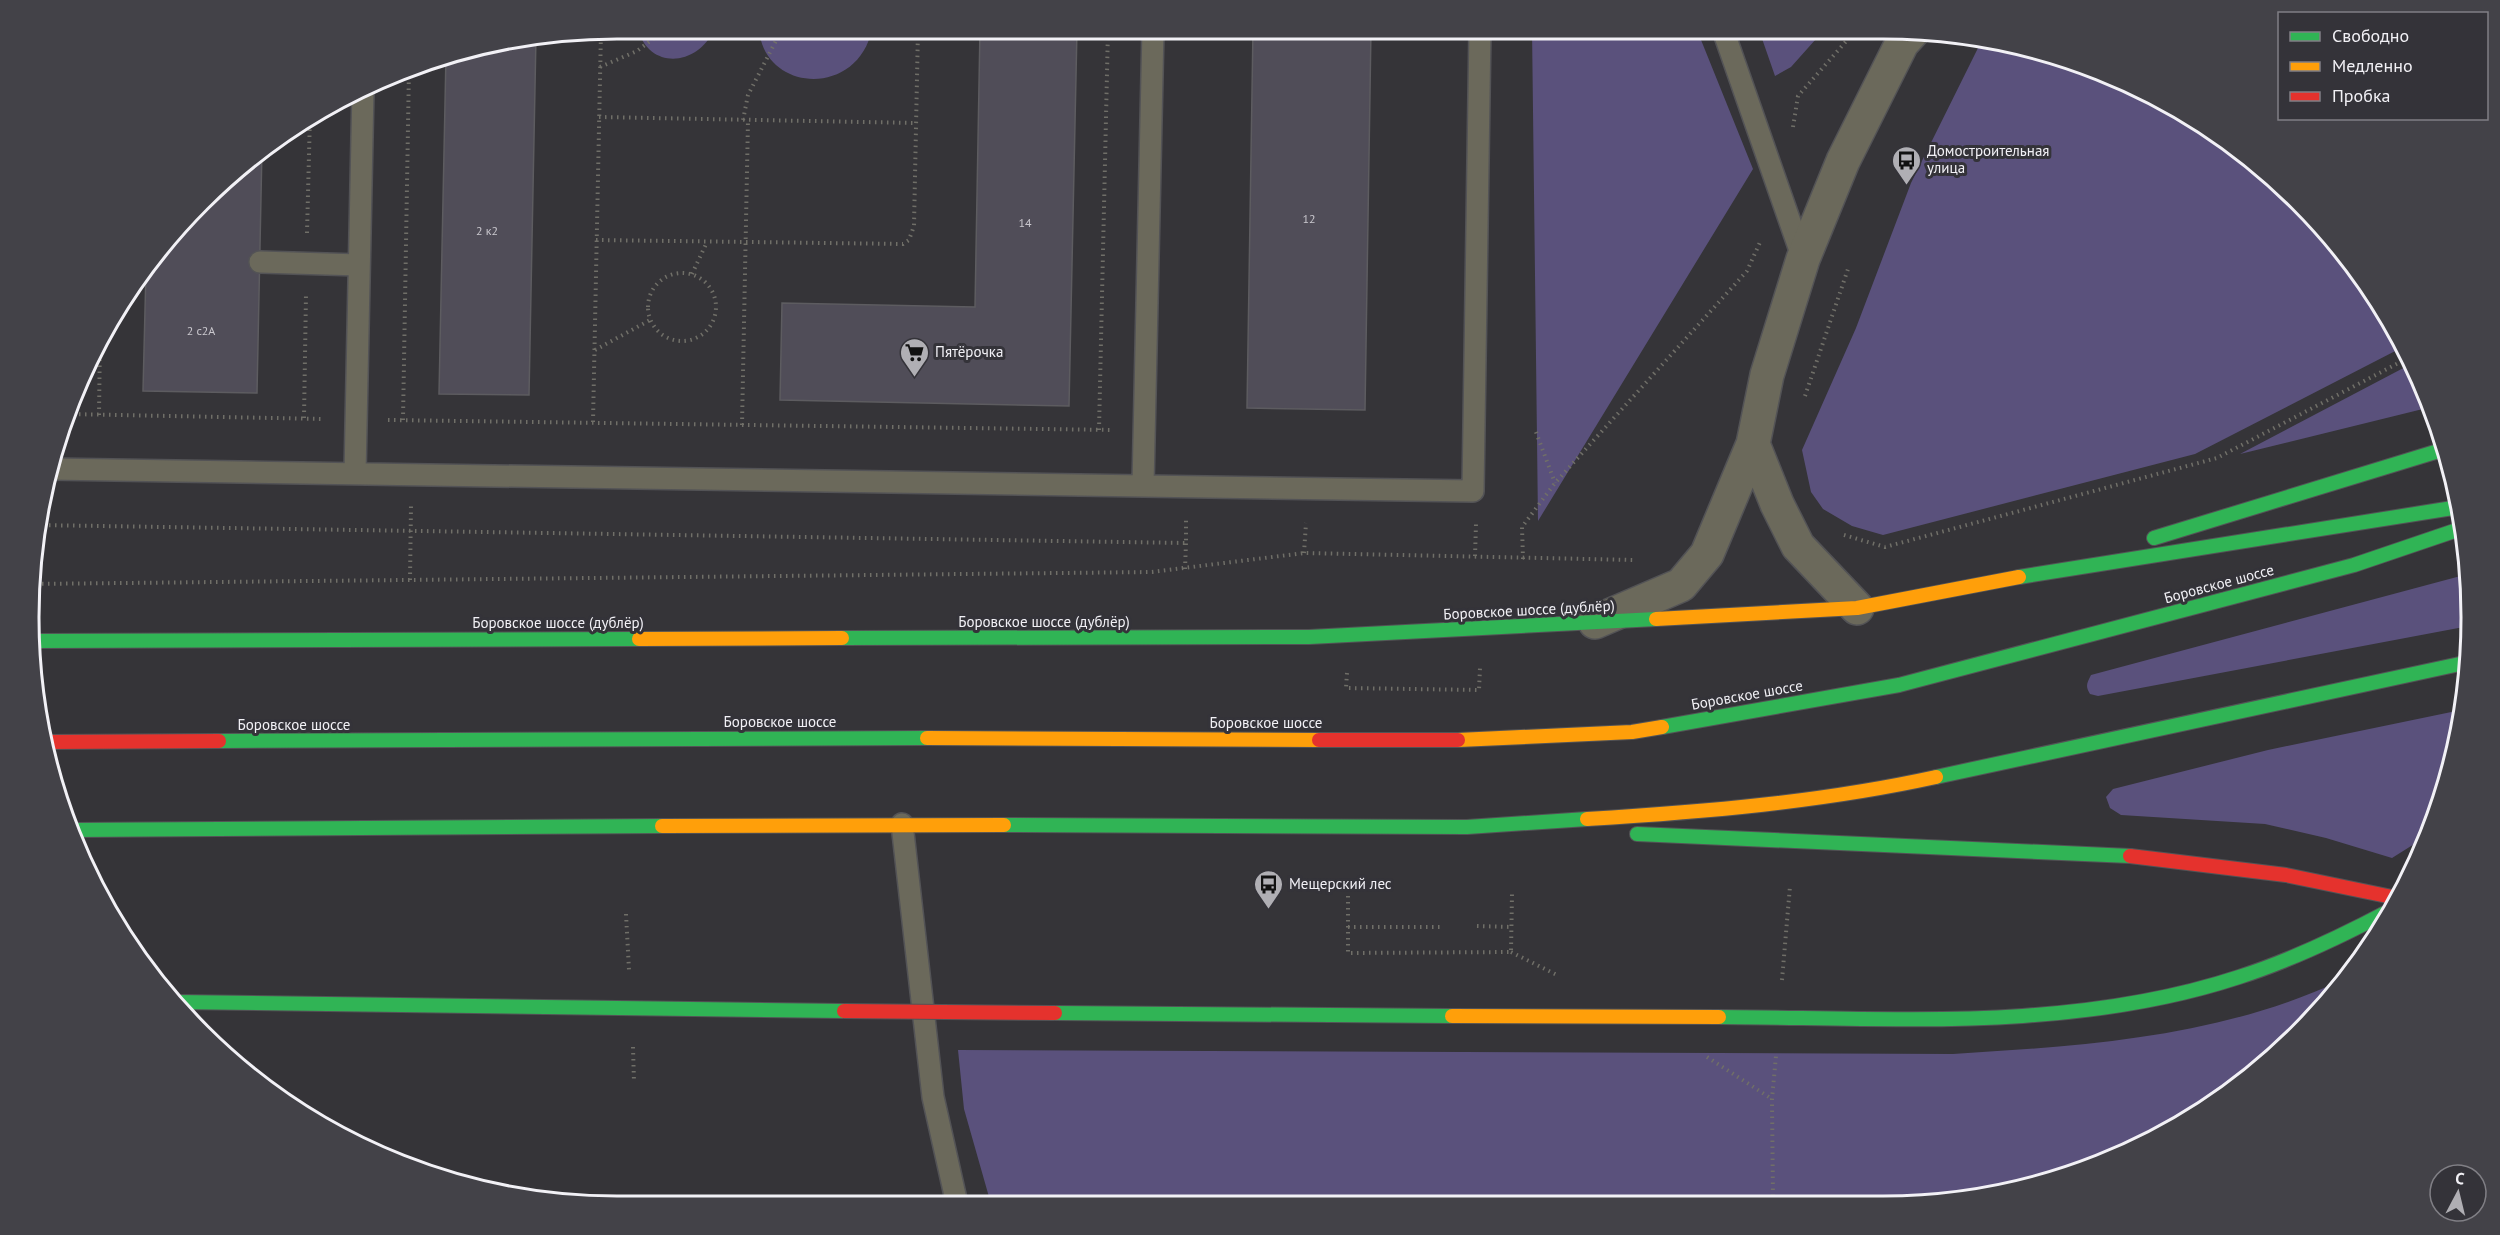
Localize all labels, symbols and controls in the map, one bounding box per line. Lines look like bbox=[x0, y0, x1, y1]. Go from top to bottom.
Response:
legend bbox=[2278, 12, 2488, 120]
text: Свободно bbox=[2332, 24, 2409, 47]
text: Медленно bbox=[2332, 54, 2413, 77]
text: Пробка bbox=[2332, 84, 2390, 107]
place label: Домостроительная улица bbox=[1927, 141, 2049, 177]
bus stop icon: Домостроительная улица bbox=[1890, 144, 1922, 186]
house number: 12 bbox=[1302, 211, 1316, 226]
house number: 14 bbox=[1018, 215, 1032, 230]
house number: 2 к2 bbox=[476, 223, 498, 238]
house number: 2 с2А bbox=[187, 323, 215, 338]
supermarket icon: Пятёрочка bbox=[898, 336, 930, 378]
place label: Пятёрочка bbox=[935, 342, 1003, 361]
street label: Боровское шоссе bbox=[2162, 560, 2276, 607]
street label: Боровское шоссе (дублёр) bbox=[1443, 596, 1615, 623]
street label: Боровское шоссе (дублёр) bbox=[958, 612, 1130, 631]
street label: Боровское шоссе (дублёр) bbox=[472, 613, 644, 632]
street label: Боровское шоссе bbox=[1690, 675, 1804, 714]
street label: Боровское шоссе bbox=[724, 712, 836, 731]
street label: Боровское шоссе bbox=[1210, 713, 1322, 732]
street label: Боровское шоссе bbox=[238, 715, 350, 734]
bus stop icon: Мещерский лес bbox=[1252, 868, 1284, 910]
place label: Мещерский лес bbox=[1289, 874, 1392, 893]
north arrow bbox=[2428, 1163, 2488, 1223]
text: С bbox=[2454, 1168, 2466, 1189]

